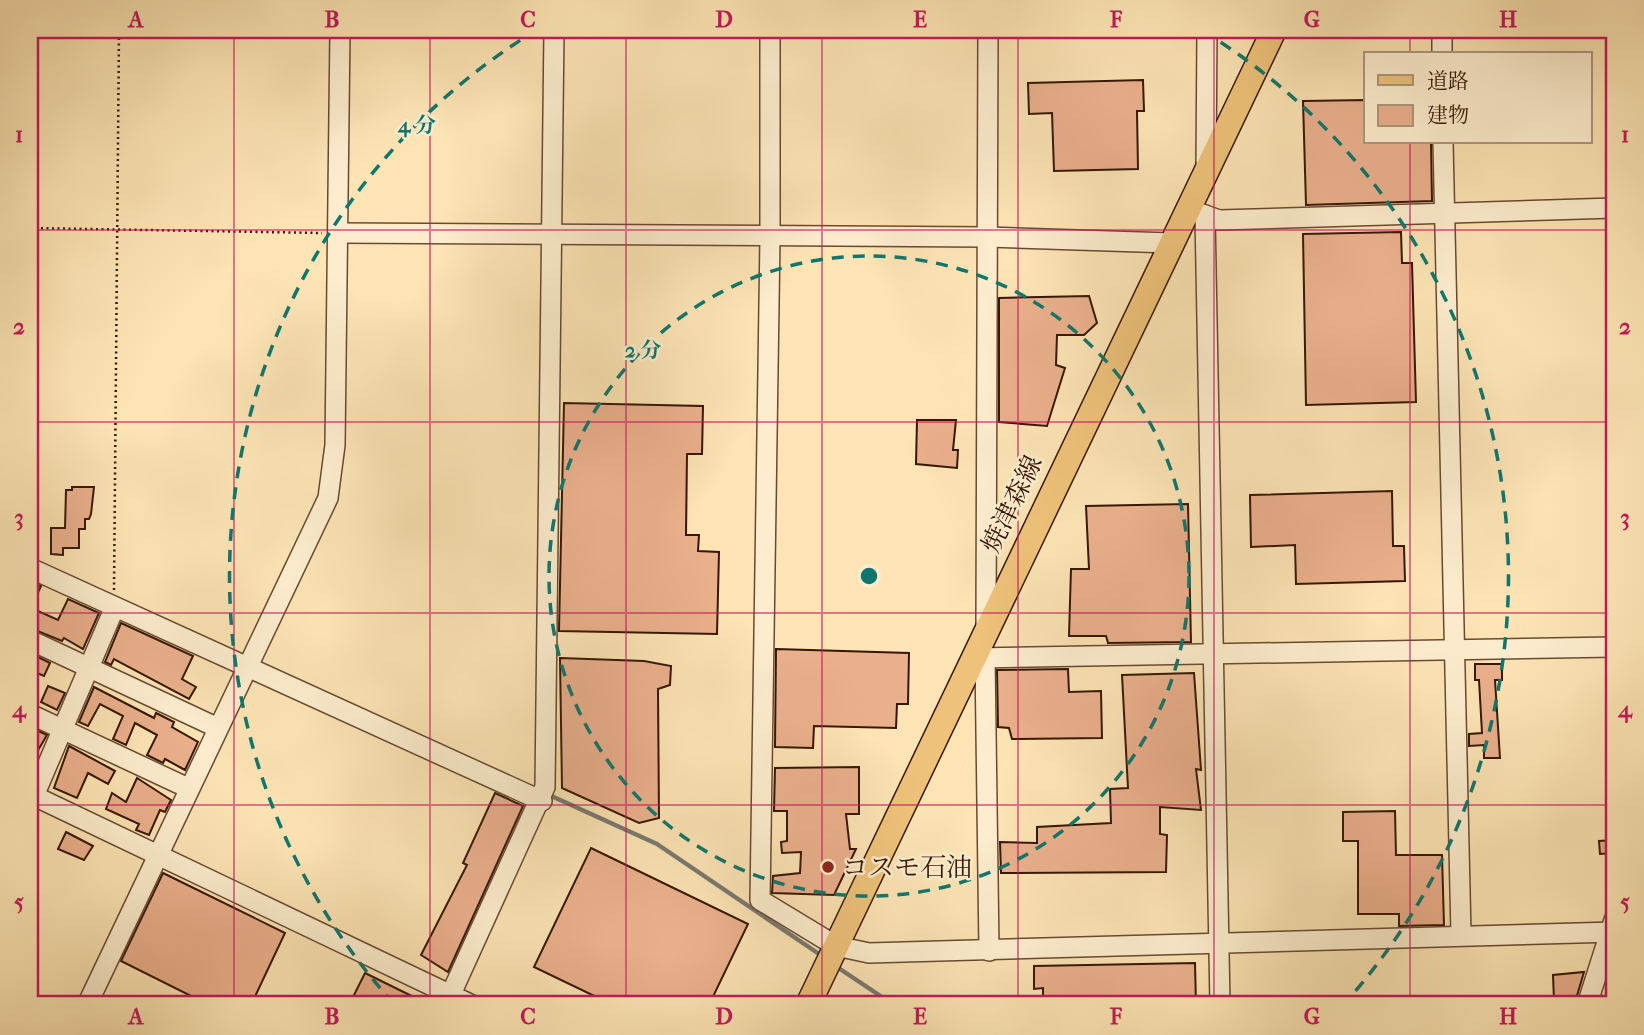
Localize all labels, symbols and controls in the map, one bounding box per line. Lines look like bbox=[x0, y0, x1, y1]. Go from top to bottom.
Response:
text: A bbox=[127, 6, 145, 33]
text: B bbox=[325, 6, 340, 33]
text: C bbox=[520, 6, 536, 33]
text: D bbox=[715, 6, 733, 33]
text: E bbox=[913, 6, 927, 33]
text: F bbox=[1109, 6, 1123, 33]
text: G bbox=[1304, 6, 1320, 33]
text: H bbox=[1499, 6, 1517, 33]
legend bbox=[1364, 52, 1592, 144]
text: 道路 bbox=[1427, 69, 1469, 93]
text: 建物 bbox=[1427, 103, 1469, 127]
text: 4 分 bbox=[397, 113, 436, 138]
text: 1 bbox=[15, 121, 23, 148]
text: 1 bbox=[1621, 121, 1629, 148]
text: 2 bbox=[13, 313, 25, 340]
text: 2 bbox=[1619, 313, 1631, 340]
text: 2 分 bbox=[625, 338, 661, 362]
street label: 焼津森線 bbox=[975, 450, 1049, 558]
text: 3 bbox=[14, 504, 24, 531]
text: 3 bbox=[1620, 504, 1630, 531]
centre of rings bbox=[857, 564, 881, 588]
text: 4 bbox=[11, 696, 27, 723]
text: 4 bbox=[1617, 696, 1633, 723]
place label: コスモ石油 bbox=[842, 852, 972, 883]
marker: コスモ石油 bbox=[820, 859, 836, 875]
text: 5 bbox=[14, 888, 24, 915]
text: 5 bbox=[1620, 888, 1630, 915]
text: A bbox=[127, 1003, 145, 1030]
text: B bbox=[325, 1003, 340, 1030]
text: C bbox=[520, 1003, 536, 1030]
text: D bbox=[715, 1003, 733, 1030]
text: E bbox=[913, 1003, 927, 1030]
text: F bbox=[1109, 1003, 1123, 1030]
text: G bbox=[1304, 1003, 1320, 1030]
text: H bbox=[1499, 1003, 1517, 1030]

